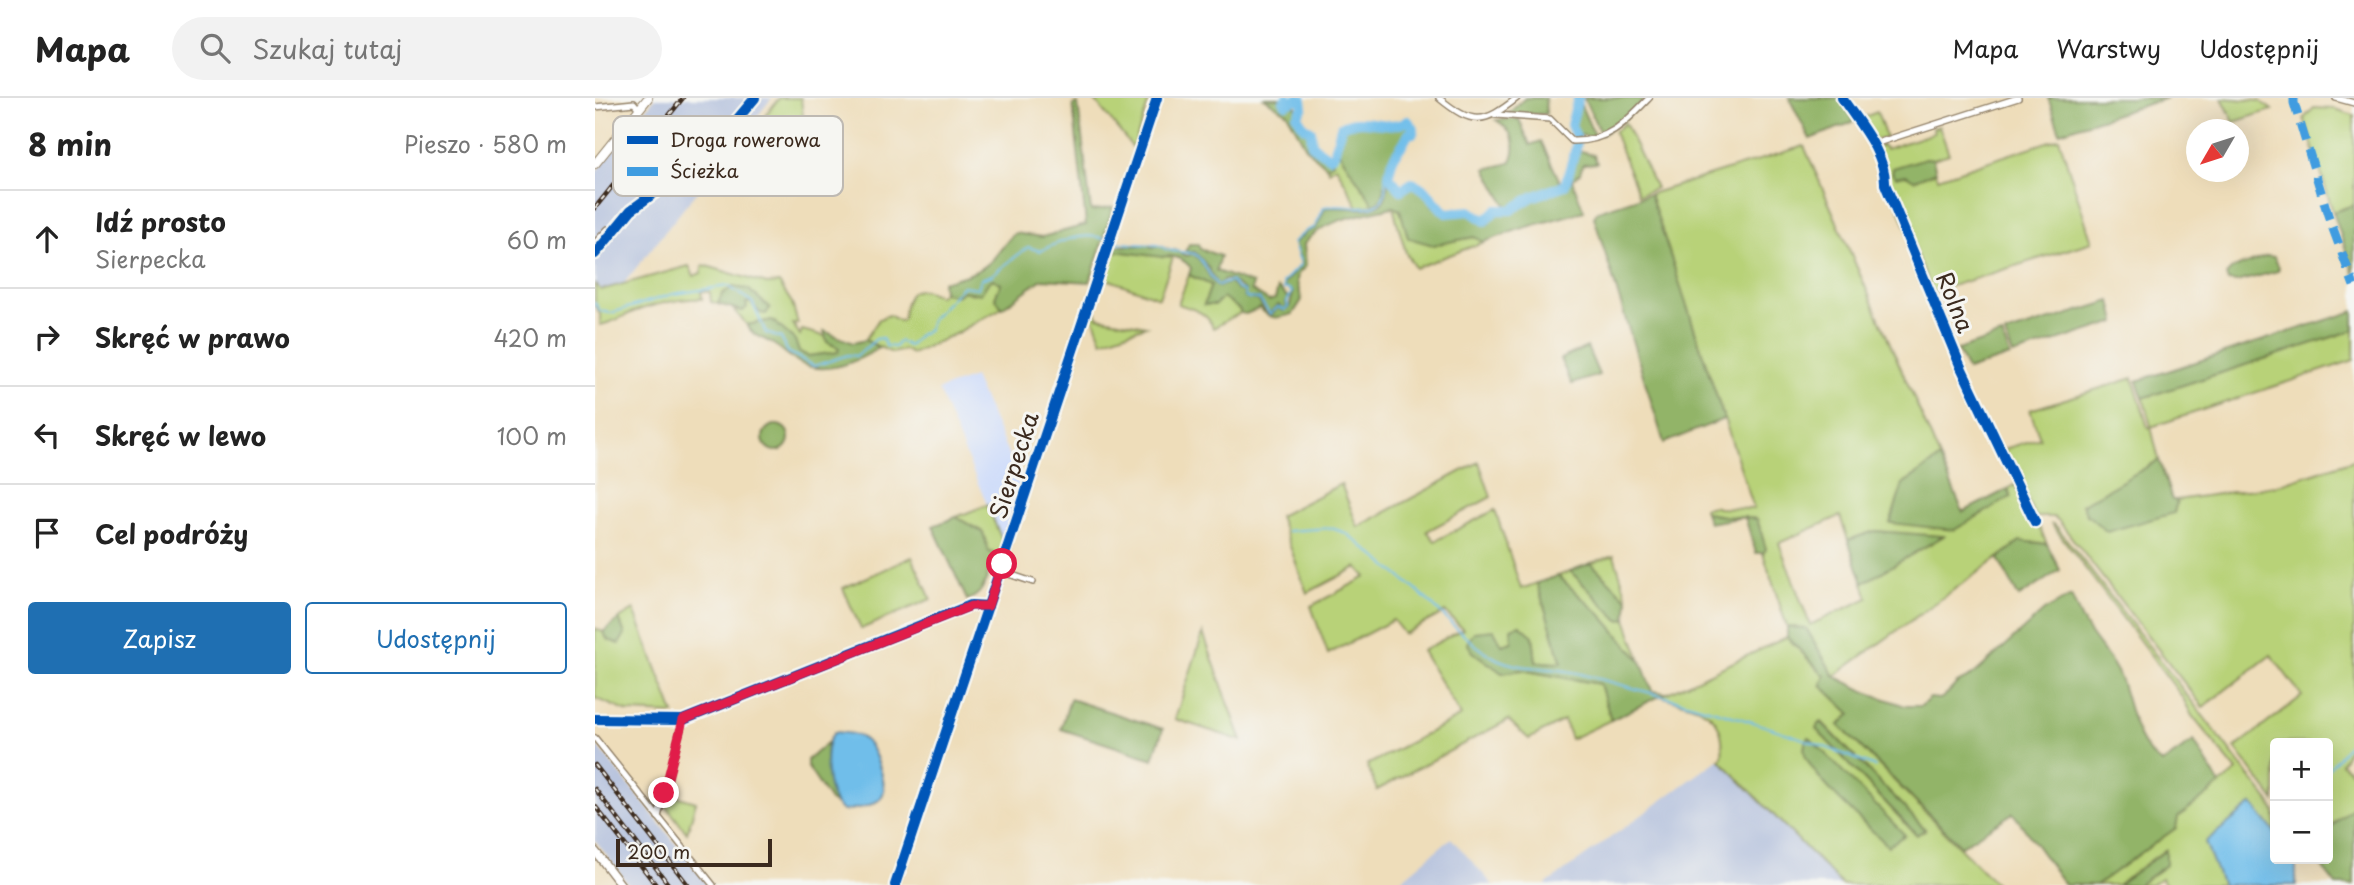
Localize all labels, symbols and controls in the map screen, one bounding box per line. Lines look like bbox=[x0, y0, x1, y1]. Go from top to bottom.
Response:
search box bbox=[172, 17, 662, 80]
text: Mapa bbox=[35, 23, 130, 73]
icon: search bbox=[196, 29, 234, 67]
text: Szukaj tutaj bbox=[252, 29, 402, 68]
text: Mapa bbox=[1952, 30, 2018, 66]
text: Warstwy bbox=[2056, 30, 2161, 66]
text: Udostępnij bbox=[2199, 30, 2319, 66]
legend bbox=[613, 116, 843, 196]
north arrow bbox=[2186, 119, 2249, 182]
text: 8 min bbox=[28, 121, 112, 166]
text: Droga rowerowa bbox=[670, 125, 821, 153]
text: Pieszo · 580 m bbox=[404, 126, 567, 161]
text: Ścieżka bbox=[670, 156, 739, 184]
text: Idź prosto bbox=[95, 202, 226, 241]
icon: ahead bbox=[28, 220, 66, 258]
text: 60 m bbox=[507, 222, 567, 257]
text: Sierpecka bbox=[95, 241, 205, 276]
street label: Rolna bbox=[1928, 266, 1984, 338]
icon: right bbox=[28, 318, 66, 356]
text: Skręć w prawo bbox=[95, 318, 290, 357]
text: 420 m bbox=[493, 320, 567, 355]
street label: Sierpecka bbox=[979, 406, 1047, 523]
icon: left bbox=[28, 416, 66, 454]
text: Skręć w lewo bbox=[95, 416, 266, 455]
text: 100 m bbox=[497, 418, 567, 453]
icon: arrive bbox=[28, 514, 66, 552]
text: Cel podróży bbox=[95, 514, 248, 553]
route start bbox=[986, 548, 1017, 579]
button: Zapisz bbox=[28, 602, 291, 674]
button: Udostępnij bbox=[305, 602, 567, 674]
map controls bbox=[2270, 738, 2333, 864]
button: + bbox=[2270, 738, 2333, 801]
route end bbox=[648, 777, 679, 808]
button: − bbox=[2270, 801, 2333, 864]
scale bar bbox=[616, 836, 772, 868]
text: 200 m bbox=[627, 837, 690, 865]

